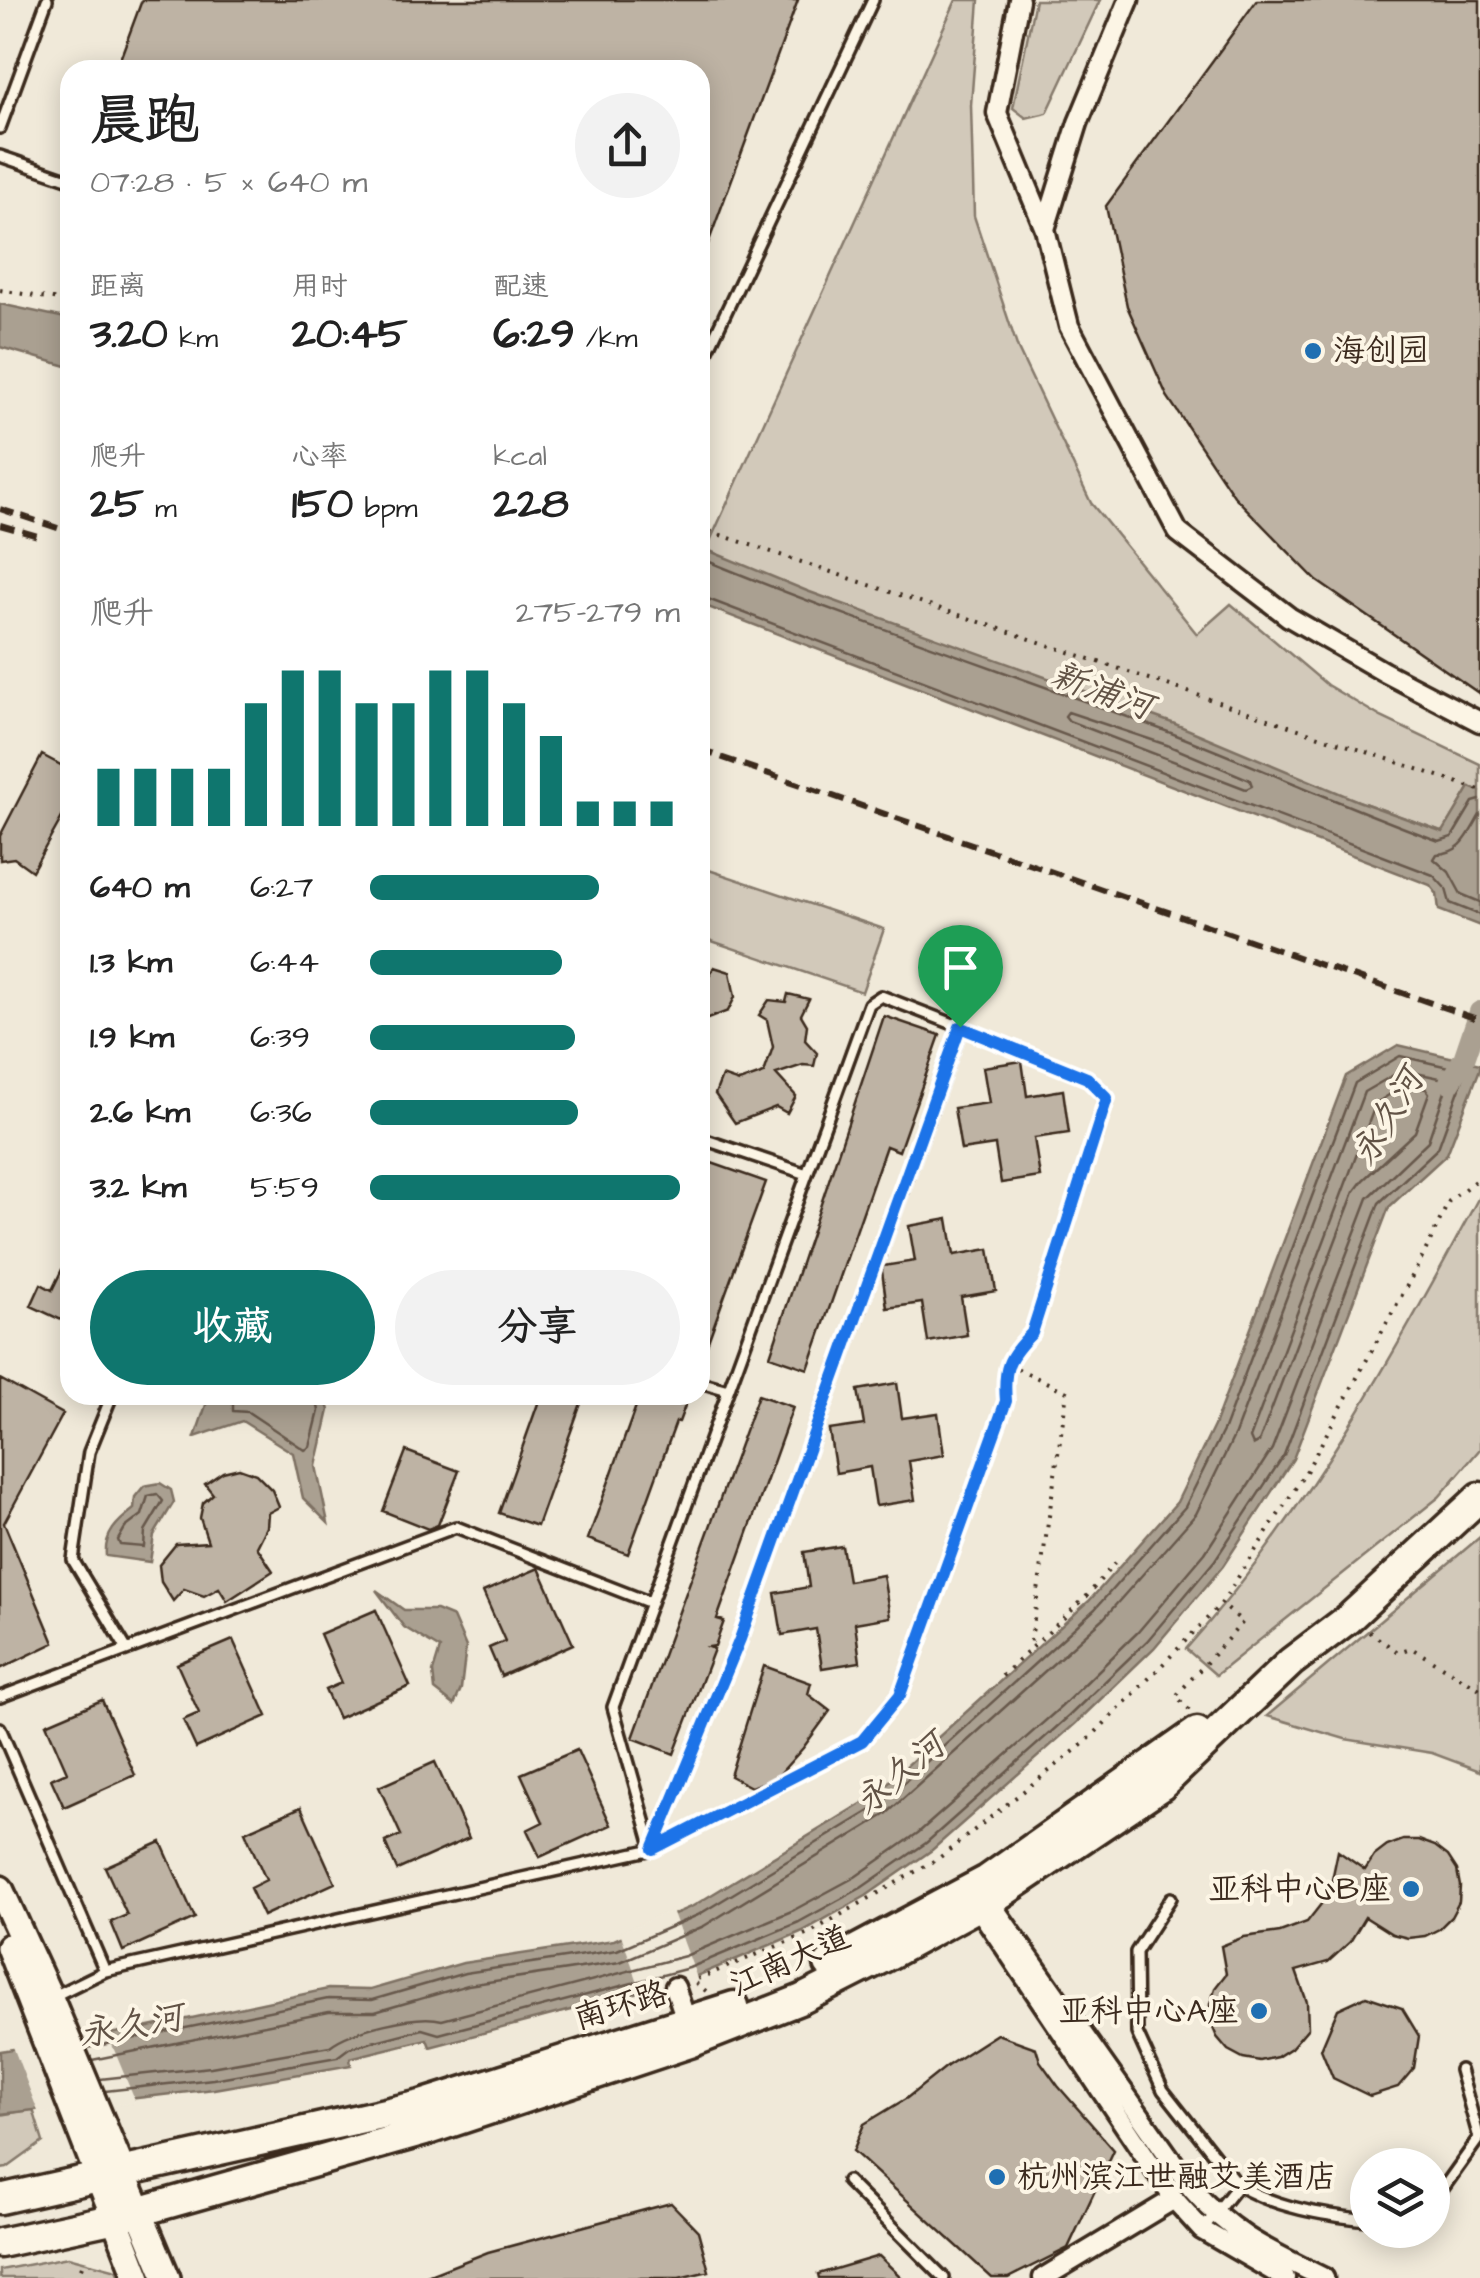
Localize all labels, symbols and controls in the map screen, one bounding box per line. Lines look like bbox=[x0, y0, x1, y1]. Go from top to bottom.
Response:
text: 晨跑 bbox=[90, 84, 200, 160]
button: share bbox=[575, 93, 680, 198]
text: 07:28 · 5 × 640 m bbox=[90, 160, 368, 205]
text: 距离 bbox=[90, 267, 146, 306]
text: 用时 bbox=[292, 267, 348, 306]
text: 配速 bbox=[493, 267, 549, 306]
text: 3.20 bbox=[90, 306, 168, 364]
text: 20:45 bbox=[292, 306, 408, 364]
text: 6:29 bbox=[493, 306, 575, 364]
text: km bbox=[168, 319, 218, 358]
text: /km bbox=[575, 319, 638, 358]
place label: 海创园 bbox=[1333, 329, 1429, 374]
marker: 海创园 bbox=[1302, 340, 1324, 362]
text: 爬升 bbox=[90, 437, 146, 476]
text: 心率 bbox=[292, 437, 348, 476]
text: kcal bbox=[493, 437, 547, 476]
text: 25 bbox=[90, 476, 144, 534]
text: 150 bbox=[292, 476, 353, 534]
text: 228 bbox=[493, 476, 569, 534]
text: m bbox=[144, 489, 177, 528]
text: bpm bbox=[353, 489, 418, 528]
text: 275–279 m bbox=[515, 590, 680, 635]
text: 爬升 bbox=[90, 591, 154, 636]
water label: 新浦河 bbox=[1044, 650, 1164, 734]
text: 640 m bbox=[90, 865, 190, 910]
text: 6:27 bbox=[250, 865, 313, 910]
pin bbox=[918, 925, 1003, 1028]
text: 1.3 km bbox=[90, 940, 172, 985]
text: 6:44 bbox=[250, 940, 319, 985]
icon: arrive bbox=[933, 940, 988, 995]
text: 1.9 km bbox=[90, 1015, 174, 1060]
text: 6:39 bbox=[250, 1015, 310, 1060]
water label: 永久河 bbox=[1340, 1055, 1439, 1175]
text: 2.6 km bbox=[90, 1090, 190, 1135]
text: 6:36 bbox=[250, 1090, 312, 1135]
text: 3.2 km bbox=[90, 1165, 186, 1210]
text: 5:59 bbox=[250, 1165, 319, 1210]
button: 收藏 bbox=[90, 1270, 375, 1385]
button: 分享 bbox=[395, 1270, 680, 1385]
water label: 永久河 bbox=[844, 1718, 960, 1827]
place label: 亚科中心B座 bbox=[1208, 1867, 1391, 1912]
marker: 亚科中心B座 bbox=[1400, 1878, 1422, 1900]
street label: 江南大道 bbox=[722, 1914, 858, 2008]
street label: 南环路 bbox=[569, 1970, 673, 2042]
place label: 亚科中心A座 bbox=[1058, 1989, 1239, 2034]
water label: 永久河 bbox=[75, 1992, 192, 2059]
marker: 亚科中心A座 bbox=[1248, 2000, 1270, 2022]
map controls bbox=[1350, 2148, 1450, 2248]
button: layers bbox=[1350, 2148, 1450, 2248]
place label: 杭州滨江世融艾美酒店 bbox=[1017, 2155, 1337, 2200]
marker: 杭州滨江世融艾美酒店 bbox=[986, 2166, 1008, 2188]

